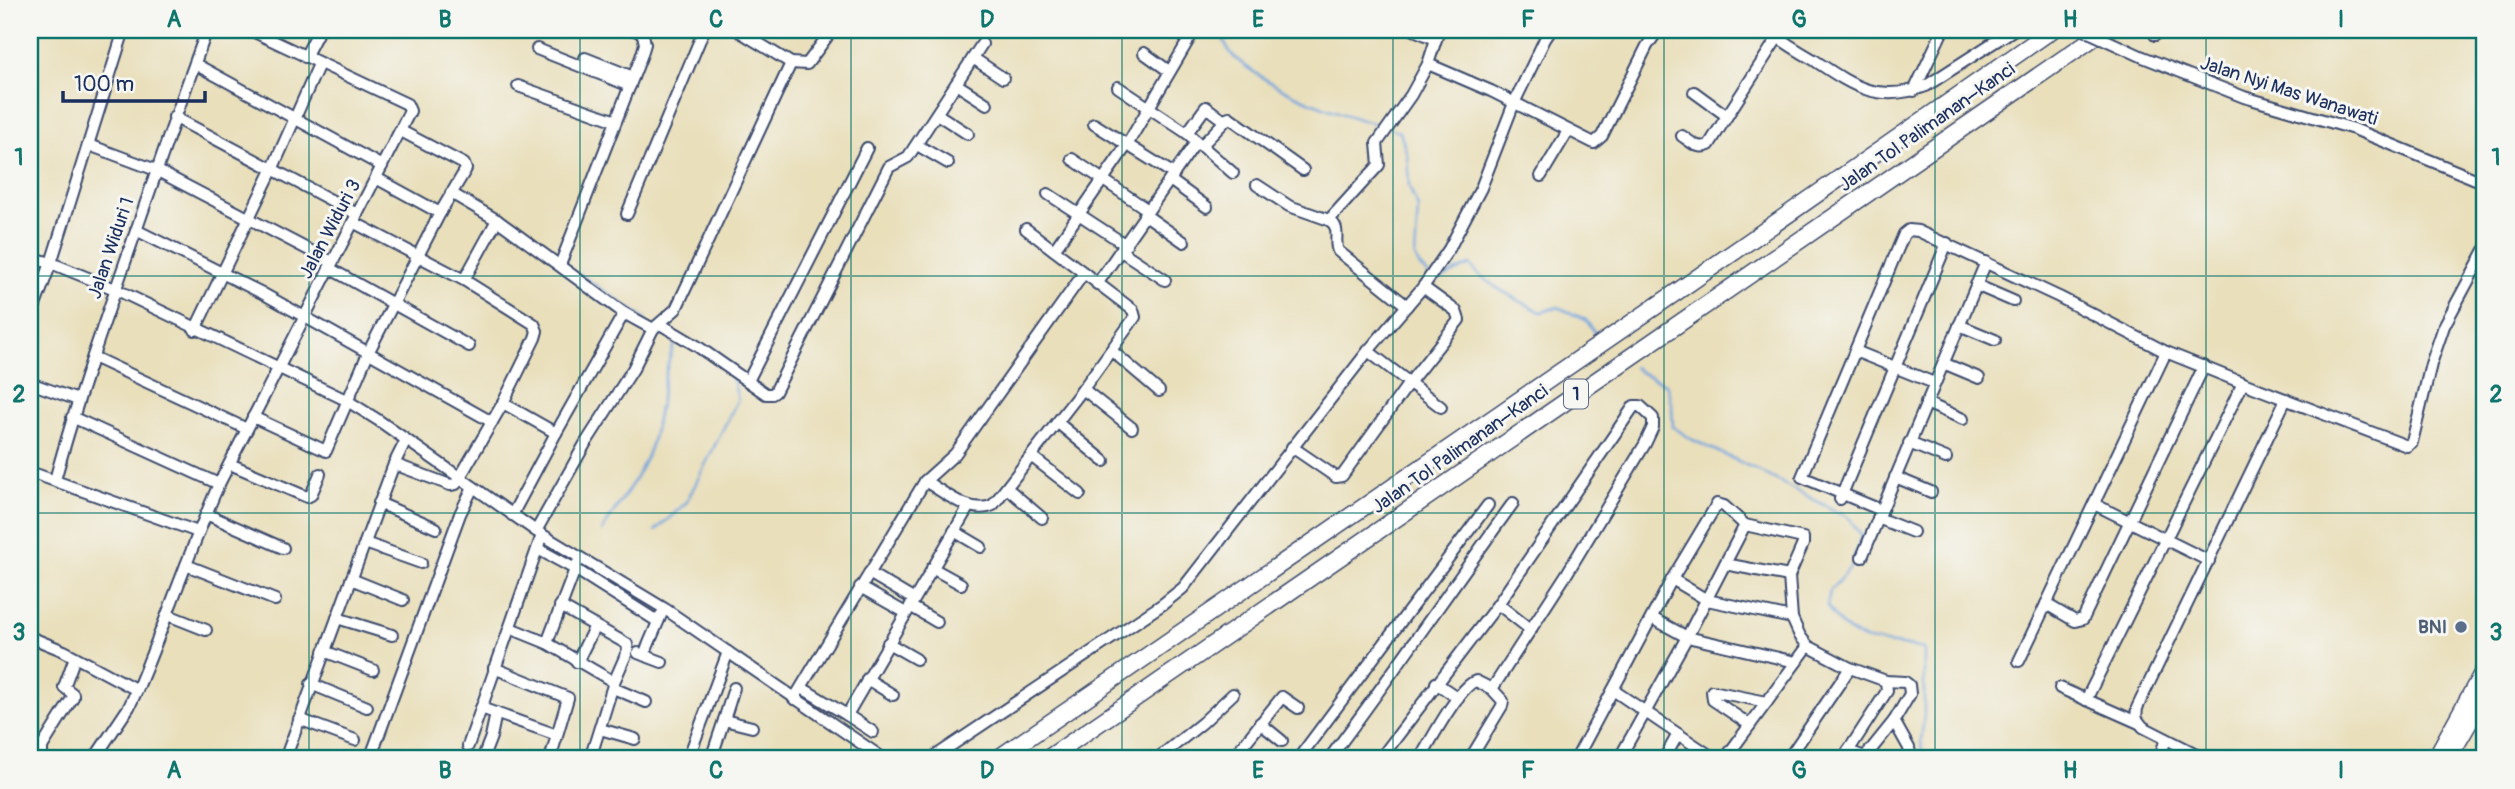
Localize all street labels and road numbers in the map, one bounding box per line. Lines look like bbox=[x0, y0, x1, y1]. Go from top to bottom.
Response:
street label: Jalan Nyi Mas Wanawati bbox=[2197, 51, 2381, 131]
street label: Jalan Tol Palimanan–Kanci bbox=[1834, 57, 2020, 197]
street label: Jalan Widuri 3 bbox=[294, 175, 366, 283]
street label: Jalan Widuri 1 bbox=[82, 194, 140, 302]
street label: Jalan Tol Palimanan–Kanci bbox=[1367, 379, 1553, 519]
road number: 1 bbox=[1564, 380, 1588, 408]

